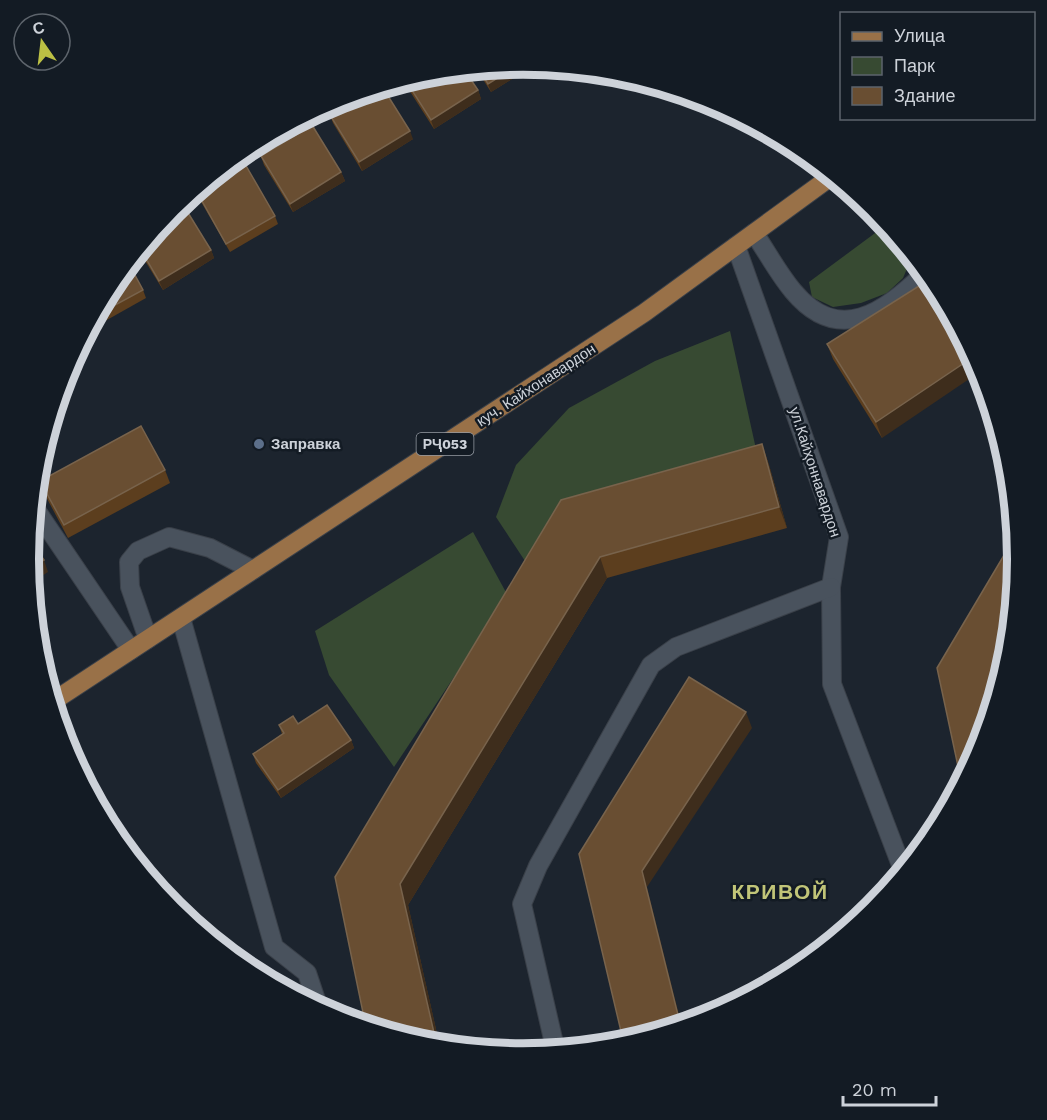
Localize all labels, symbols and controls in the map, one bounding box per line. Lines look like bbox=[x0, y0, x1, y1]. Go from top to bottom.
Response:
north arrow bbox=[12, 12, 72, 72]
legend bbox=[840, 12, 1035, 120]
text: С bbox=[31, 17, 47, 39]
text: Улица bbox=[894, 25, 946, 46]
text: Парк bbox=[894, 55, 935, 76]
text: Здание bbox=[894, 85, 955, 106]
street label: куч. Кайхонавардон bbox=[473, 340, 599, 430]
street label: ул.Кайҳоннавардон bbox=[785, 405, 845, 539]
road number: РҶ053 bbox=[416, 433, 474, 455]
place label: Заправка bbox=[271, 435, 341, 453]
marker: Заправка bbox=[252, 437, 266, 451]
district label: КРИВОЙ bbox=[732, 879, 829, 904]
scale bar bbox=[843, 1069, 936, 1107]
text: 20 m bbox=[852, 1079, 897, 1100]

